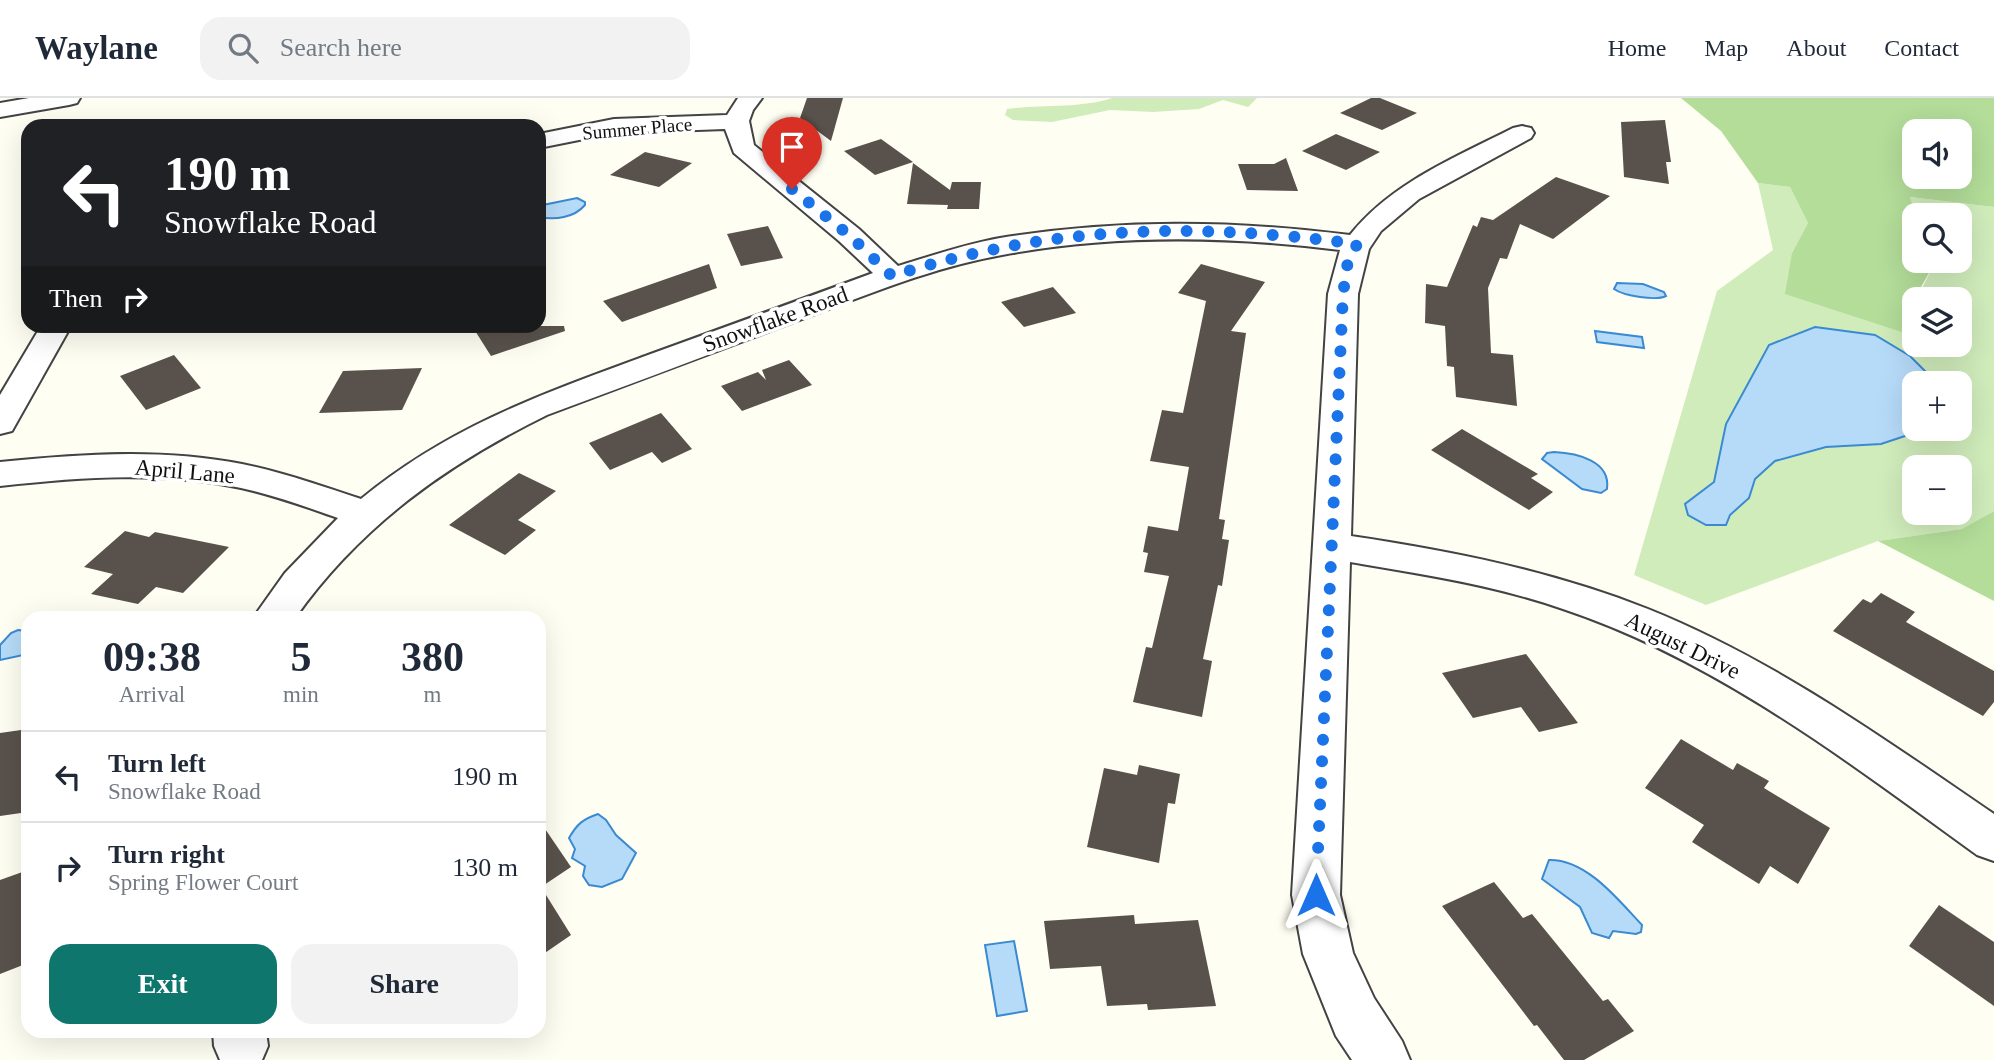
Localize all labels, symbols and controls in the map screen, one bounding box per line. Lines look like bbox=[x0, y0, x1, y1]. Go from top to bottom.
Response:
search box bbox=[200, 17, 690, 80]
icon: search bbox=[224, 29, 262, 67]
text: Waylane bbox=[35, 30, 158, 66]
text: Search here bbox=[280, 33, 402, 62]
text: Home bbox=[1608, 35, 1666, 61]
text: Map bbox=[1704, 35, 1748, 61]
text: About bbox=[1786, 35, 1846, 61]
text: Contact bbox=[1884, 35, 1959, 61]
street label: Summer Place bbox=[581, 113, 693, 144]
pin bbox=[762, 117, 822, 189]
map controls bbox=[1902, 119, 1972, 525]
button: sound bbox=[1902, 119, 1972, 189]
icon: arrive bbox=[773, 128, 811, 166]
text: 190 m bbox=[164, 146, 291, 201]
icon: left bbox=[49, 147, 140, 238]
button: search bbox=[1902, 203, 1972, 273]
text: Snowflake Road bbox=[164, 204, 376, 240]
icon: right bbox=[116, 280, 154, 318]
street label: Snowflake Road bbox=[699, 281, 852, 357]
text: Then bbox=[49, 284, 102, 313]
button: layers bbox=[1902, 287, 1972, 357]
button: + bbox=[1902, 371, 1972, 441]
street label: April Lane bbox=[134, 455, 236, 488]
button: − bbox=[1902, 455, 1972, 525]
street label: August Drive bbox=[1621, 607, 1744, 684]
text: 09:38 bbox=[103, 634, 201, 680]
text: 5 bbox=[290, 634, 311, 680]
text: 380 bbox=[401, 634, 464, 680]
text: Arrival bbox=[119, 682, 185, 707]
text: min bbox=[283, 682, 319, 707]
text: m bbox=[423, 682, 441, 707]
text: Turn left bbox=[108, 749, 206, 778]
icon: left bbox=[49, 758, 87, 796]
text: 190 m bbox=[452, 762, 518, 791]
text: Snowflake Road bbox=[108, 779, 261, 804]
text: Turn right bbox=[108, 840, 225, 869]
icon: right bbox=[49, 849, 87, 887]
text: 130 m bbox=[452, 853, 518, 882]
position arrow bbox=[1279, 858, 1353, 932]
text: Spring Flower Court bbox=[108, 870, 298, 895]
button: Exit bbox=[49, 944, 277, 1024]
button: Share bbox=[291, 944, 518, 1024]

